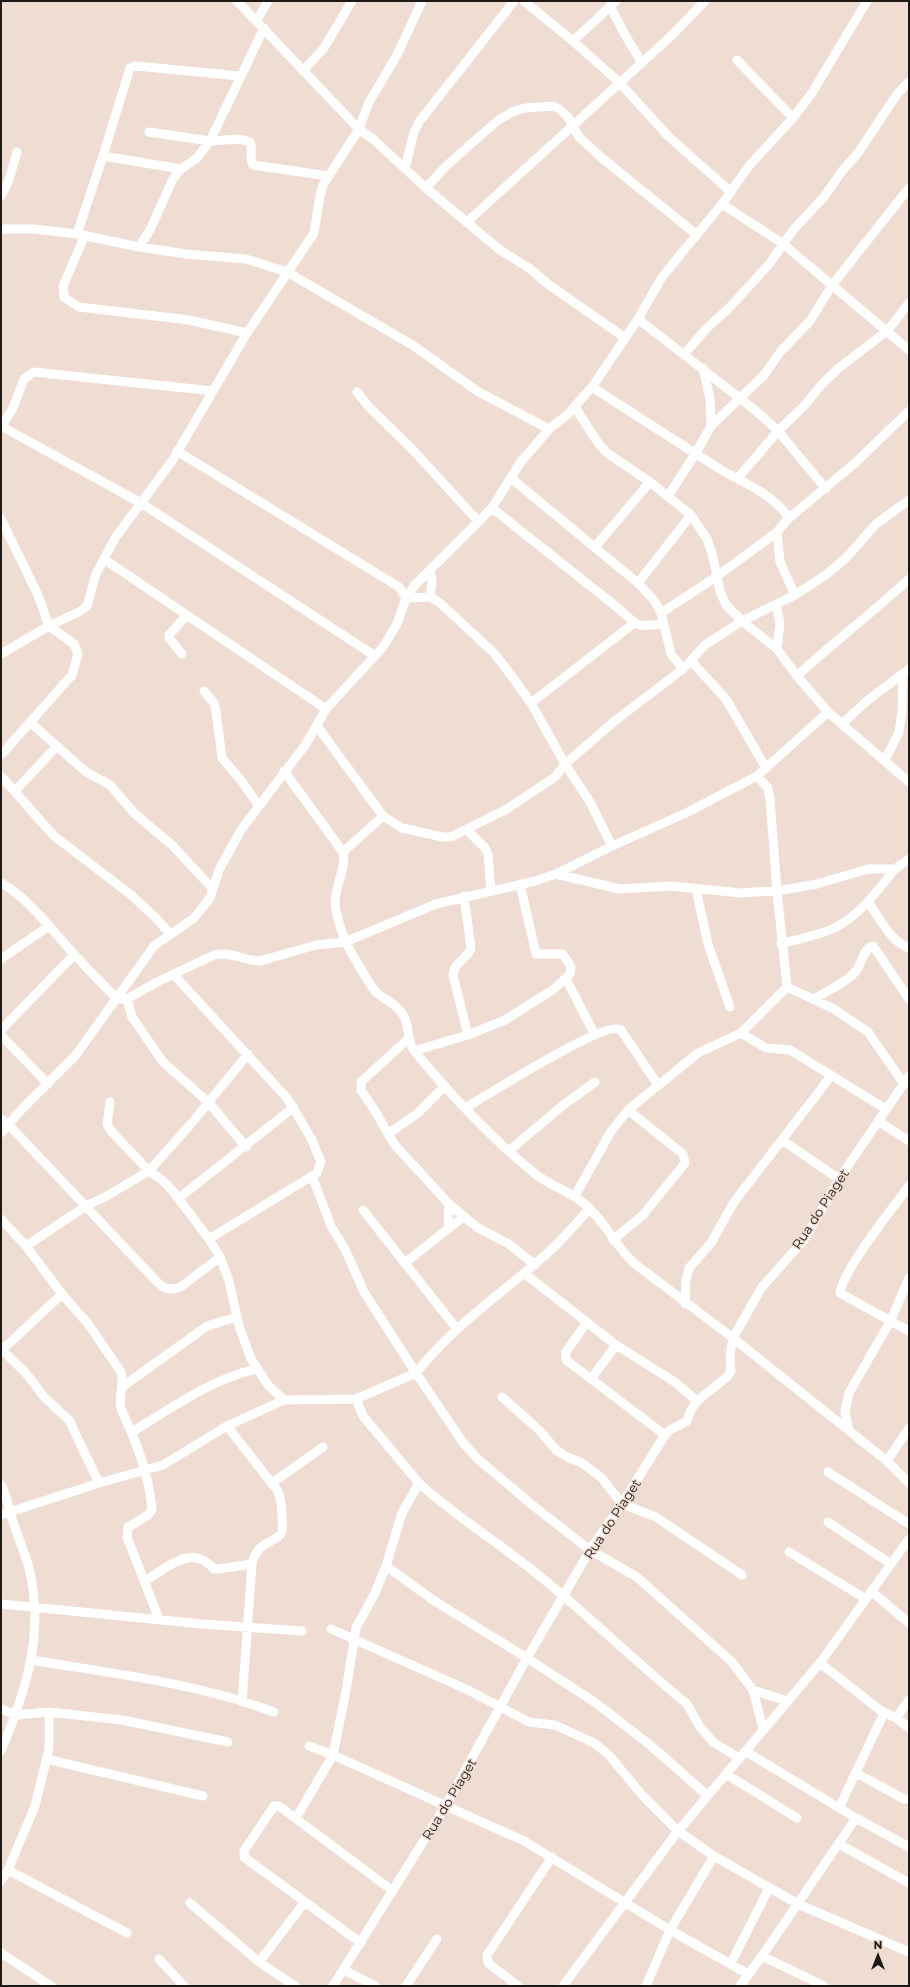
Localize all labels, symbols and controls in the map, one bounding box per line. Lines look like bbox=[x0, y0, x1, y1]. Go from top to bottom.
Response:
street label: Rua do Piaget bbox=[788, 1166, 852, 1252]
street label: Rua do Piaget bbox=[580, 1476, 644, 1562]
street label: Rua do Piaget bbox=[418, 1755, 480, 1843]
north arrow bbox=[858, 1935, 898, 1975]
text: N bbox=[874, 1938, 882, 1952]

